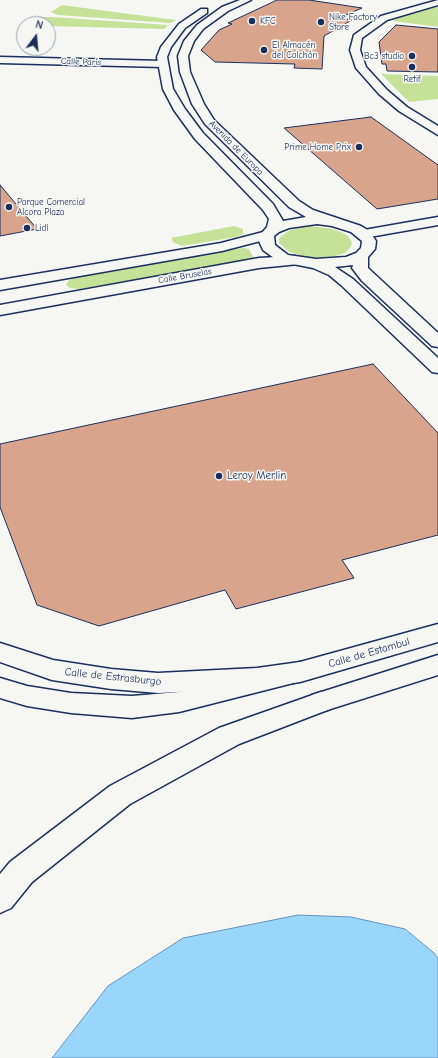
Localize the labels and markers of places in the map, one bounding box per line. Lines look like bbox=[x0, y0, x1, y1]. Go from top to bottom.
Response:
place label: Nike Factory Store bbox=[329, 12, 377, 33]
marker: KFC bbox=[247, 16, 257, 26]
place label: KFC bbox=[260, 16, 276, 26]
marker: Nike Factory Store bbox=[316, 17, 326, 27]
place label: El Almacén del Colchón bbox=[272, 40, 317, 61]
marker: El Almacén del Colchón bbox=[259, 45, 269, 55]
place label: Bc3 studio bbox=[364, 51, 404, 61]
marker: Bc3 studio bbox=[407, 51, 417, 61]
marker: Retif bbox=[407, 62, 417, 72]
place label: Retif bbox=[404, 74, 420, 84]
place label: Prime Home Prix bbox=[284, 142, 351, 152]
marker: Prime Home Prix bbox=[354, 142, 364, 152]
place label: Parque Comercial Alcora Plaza bbox=[17, 197, 85, 218]
marker: Parque Comercial Alcora Plaza bbox=[4, 202, 14, 212]
marker: Lidl bbox=[22, 223, 32, 233]
place label: Lidl bbox=[35, 223, 48, 233]
place label: Leroy Merlin bbox=[227, 469, 286, 483]
marker: Leroy Merlin bbox=[214, 471, 224, 481]

